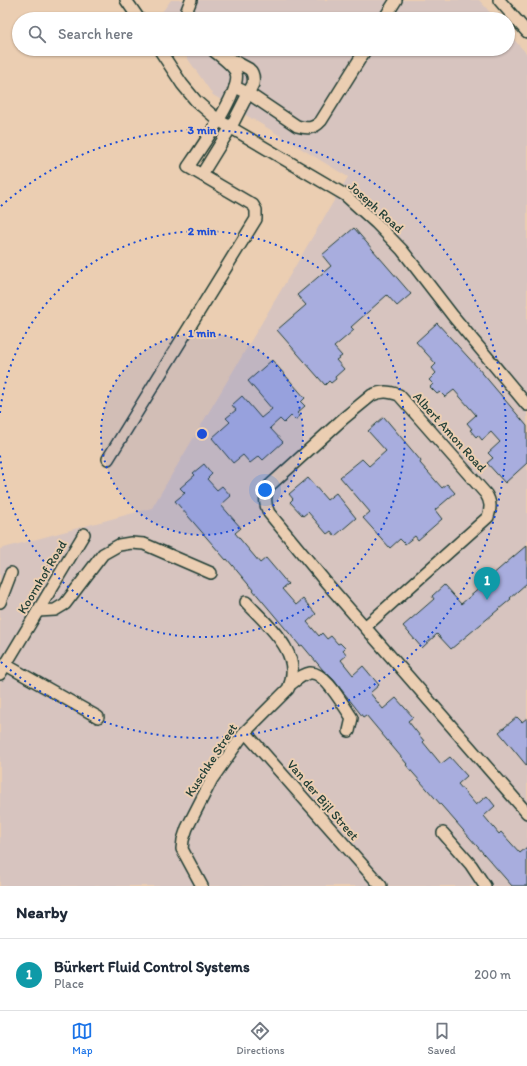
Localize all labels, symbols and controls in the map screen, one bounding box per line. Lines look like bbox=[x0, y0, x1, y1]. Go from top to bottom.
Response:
search box bbox=[12, 12, 515, 56]
icon: search bbox=[26, 23, 48, 45]
text: Search here bbox=[58, 25, 133, 43]
text: 3 min bbox=[188, 123, 217, 137]
street label: Joseph Road bbox=[345, 178, 407, 236]
text: 2 min bbox=[188, 224, 217, 238]
text: 1 min bbox=[188, 326, 217, 340]
street label: Albert Amon Road bbox=[410, 389, 490, 475]
centre of rings bbox=[195, 427, 209, 441]
your location bbox=[255, 480, 275, 500]
street label: Koornhof Road bbox=[14, 538, 70, 616]
pin: 1 bbox=[474, 567, 500, 600]
street label: Kuschke Street bbox=[182, 720, 240, 799]
street label: Van der Bijl Street bbox=[284, 757, 362, 843]
text: Nearby bbox=[16, 902, 68, 922]
text: Bürkert Fluid Control Systems bbox=[54, 958, 250, 976]
text: 1 bbox=[26, 967, 32, 982]
text: 200 m bbox=[474, 967, 511, 982]
text: Place bbox=[54, 976, 84, 991]
tab: Map bbox=[71, 1020, 93, 1057]
tab: Directions bbox=[236, 1020, 285, 1057]
tab: Saved bbox=[427, 1020, 456, 1057]

